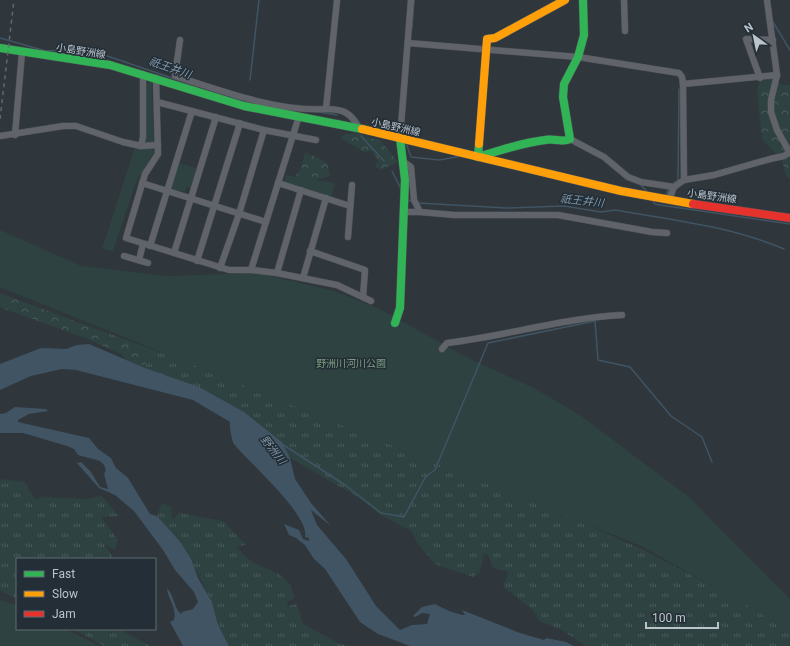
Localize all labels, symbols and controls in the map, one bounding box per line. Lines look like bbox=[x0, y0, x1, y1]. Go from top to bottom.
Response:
north arrow bbox=[734, 16, 774, 56]
text: N bbox=[742, 20, 756, 36]
street label: 小島野洲線 bbox=[55, 42, 107, 60]
water label: 祇王井川 bbox=[147, 55, 194, 82]
street label: 小島野洲線 bbox=[370, 116, 422, 138]
street label: 小島野洲線 bbox=[686, 187, 738, 205]
water label: 祇王井川 bbox=[559, 192, 606, 210]
park label: 野洲川河川公園 bbox=[316, 358, 386, 369]
water label: 野洲川 bbox=[258, 433, 289, 468]
legend bbox=[16, 558, 156, 630]
text: Fast bbox=[52, 567, 75, 581]
text: Slow bbox=[52, 587, 78, 601]
scale bar bbox=[646, 604, 718, 630]
text: Jam bbox=[52, 607, 76, 621]
text: 100 m bbox=[652, 611, 686, 625]

